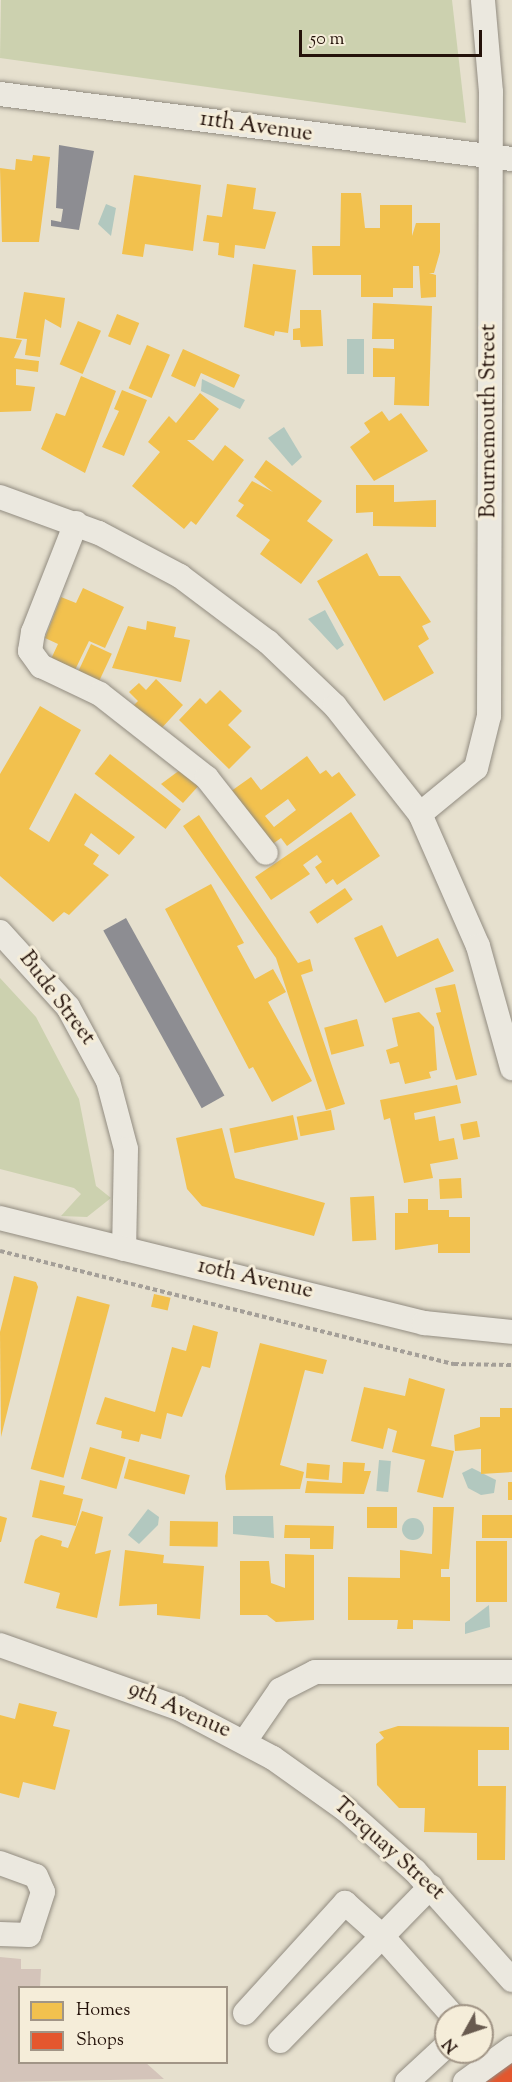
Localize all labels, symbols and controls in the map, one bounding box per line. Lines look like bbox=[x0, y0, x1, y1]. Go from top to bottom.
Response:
scale bar bbox=[302, 18, 485, 56]
text: 50 m bbox=[310, 27, 344, 53]
street label: 11th Avenue bbox=[198, 107, 314, 149]
street label: Bournemouth Street bbox=[477, 324, 503, 518]
street label: Bude Street bbox=[12, 947, 100, 1051]
street label: 10th Avenue bbox=[195, 1254, 315, 1306]
street label: 9th Avenue bbox=[124, 1677, 234, 1745]
street label: Torquay Street bbox=[327, 1793, 449, 1907]
legend bbox=[18, 1986, 228, 2064]
text: Homes bbox=[76, 1998, 130, 2024]
north arrow bbox=[434, 2004, 494, 2064]
text: Shops bbox=[76, 2028, 124, 2054]
text: N bbox=[438, 2032, 464, 2057]

